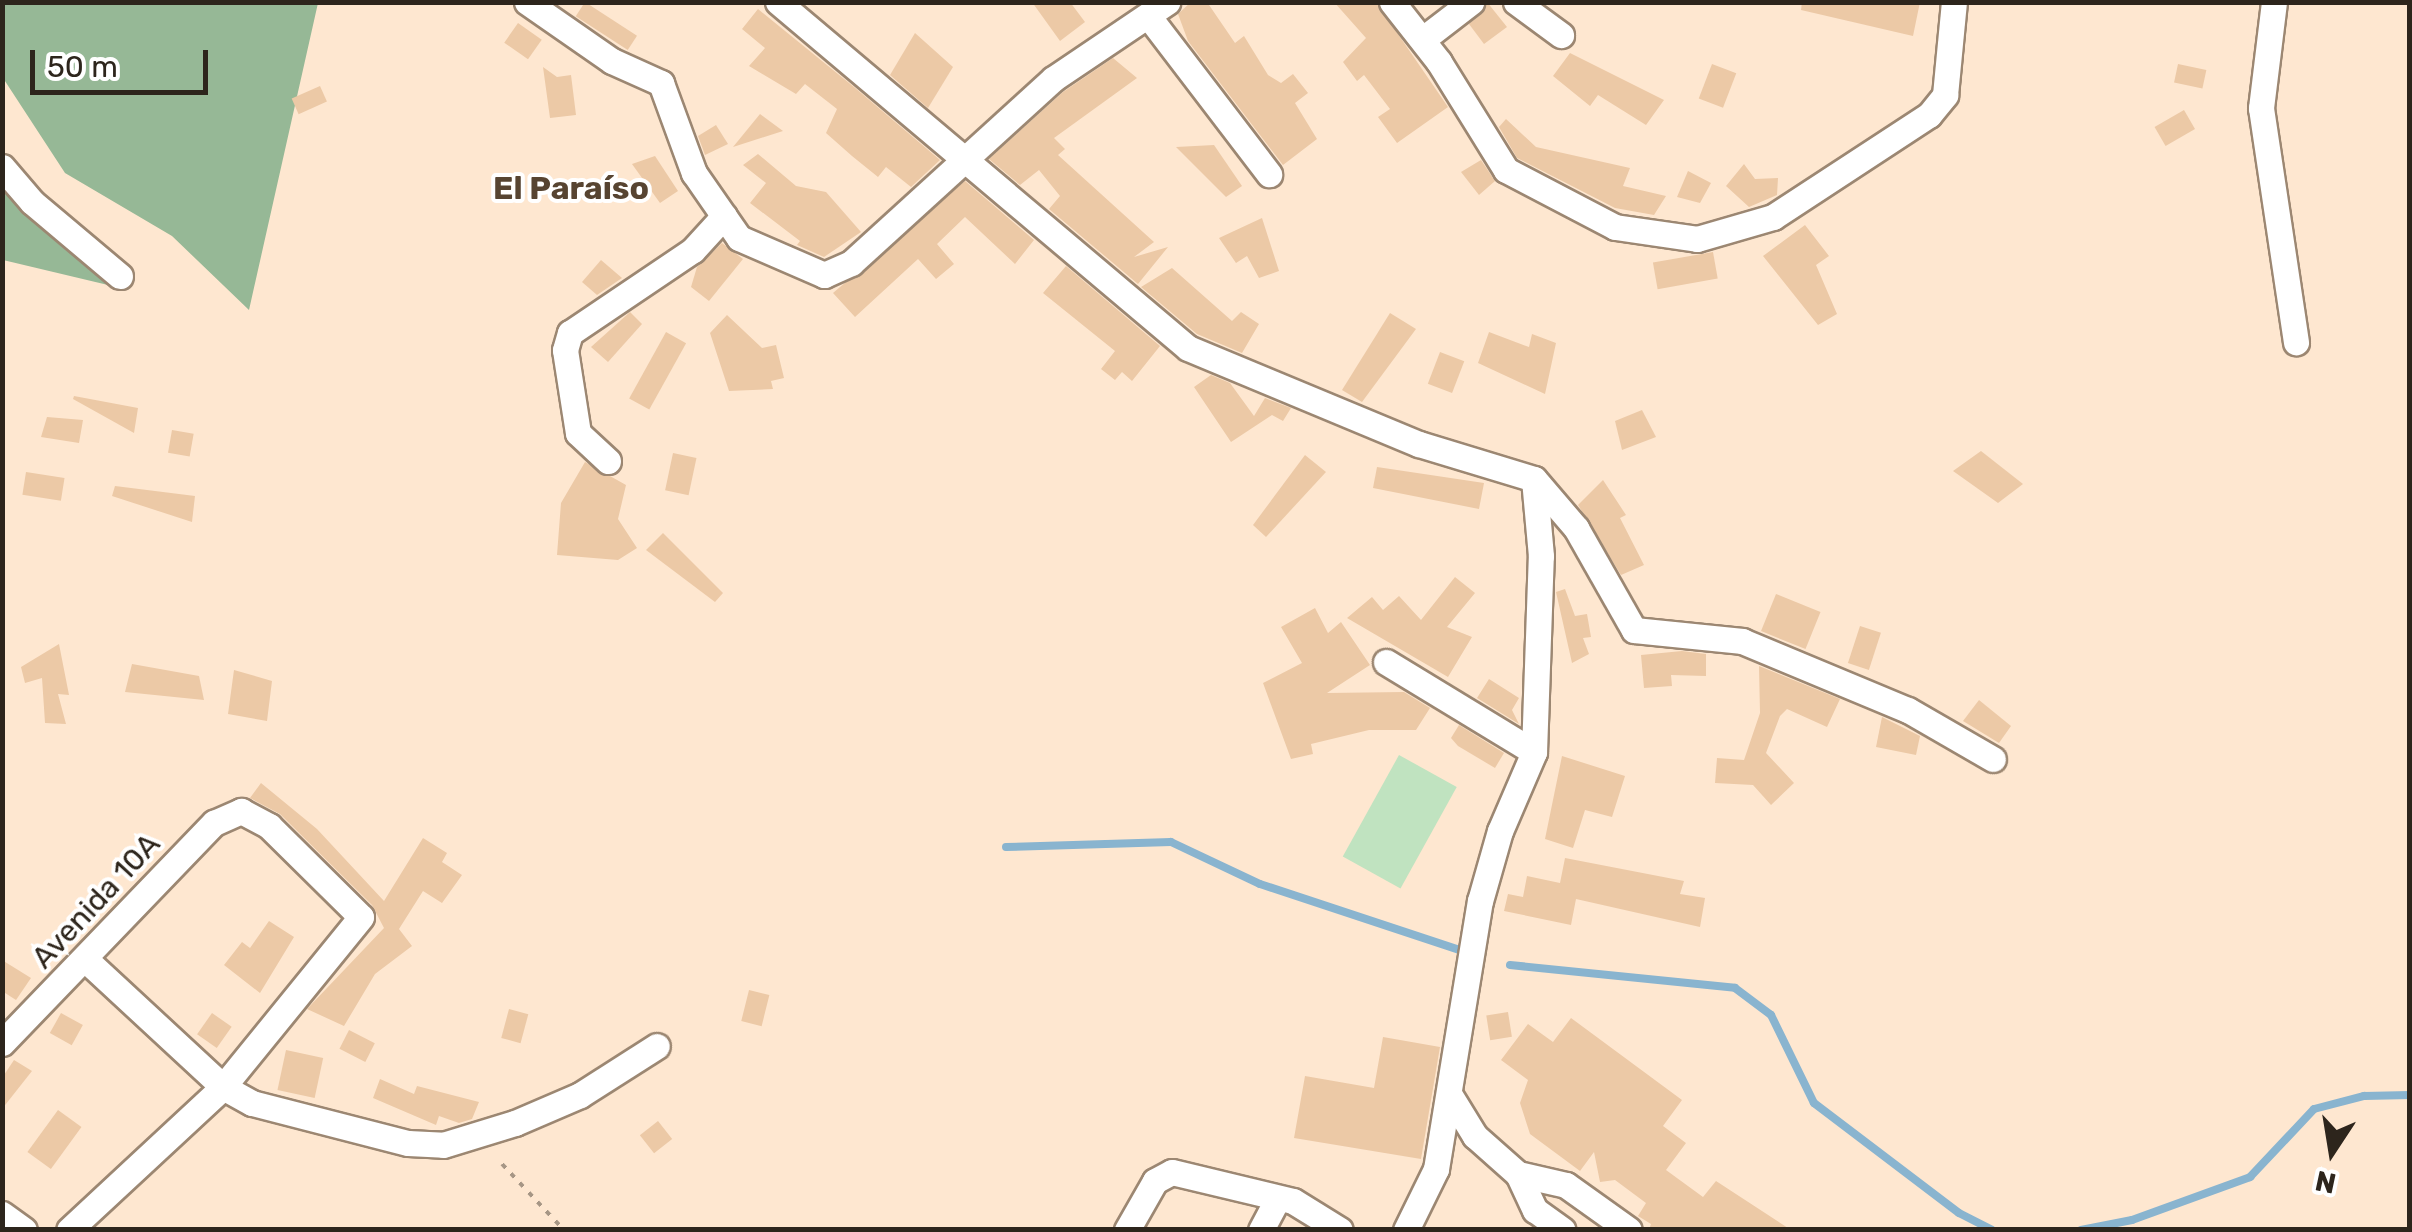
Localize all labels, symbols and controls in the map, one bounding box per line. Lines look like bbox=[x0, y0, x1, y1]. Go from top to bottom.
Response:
scale bar bbox=[35, 30, 212, 92]
text: 50 m bbox=[47, 49, 118, 85]
district label: El Paraíso bbox=[493, 169, 649, 207]
street label: Avenida 10A bbox=[24, 826, 168, 976]
north arrow bbox=[2282, 1102, 2382, 1202]
text: N bbox=[2312, 1164, 2339, 1200]

